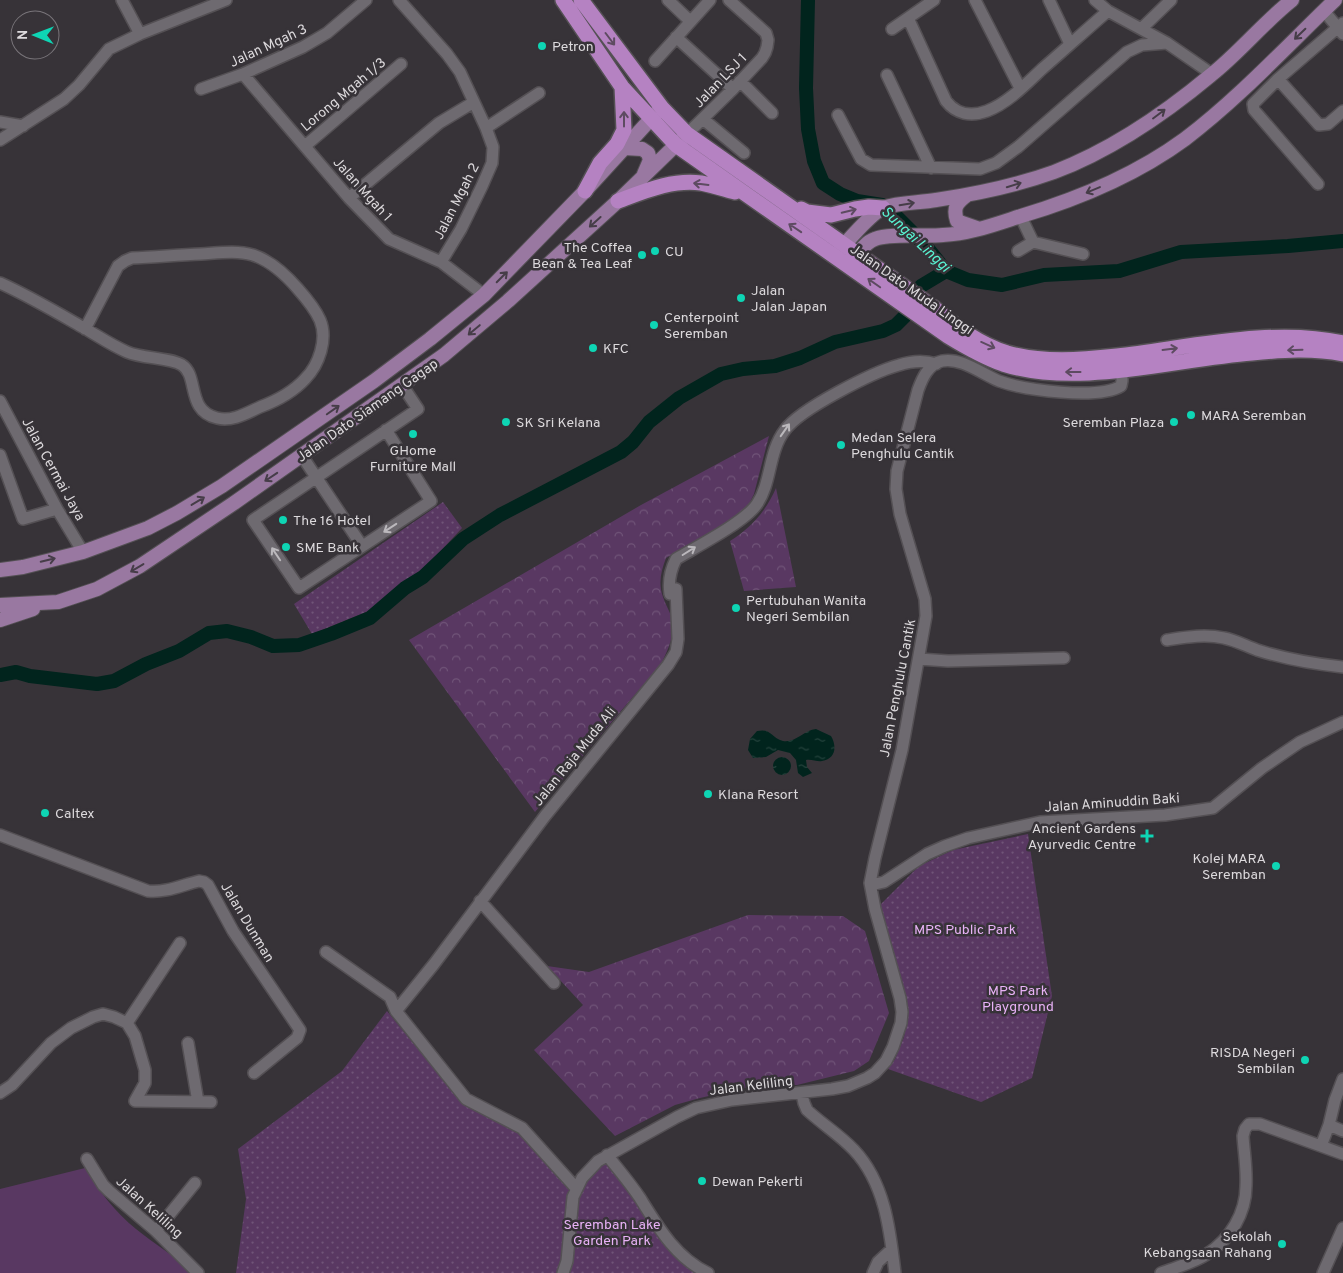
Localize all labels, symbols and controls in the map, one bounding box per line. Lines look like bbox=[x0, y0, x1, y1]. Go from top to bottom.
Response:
north arrow bbox=[10, 10, 60, 60]
street label: Jalan Mgah 3 bbox=[227, 21, 310, 72]
one-way arrow bbox=[1294, 28, 1306, 40]
text: N bbox=[15, 30, 32, 40]
one-way arrow bbox=[605, 32, 615, 46]
place label: Petron bbox=[552, 39, 594, 56]
marker: Petron bbox=[536, 40, 548, 52]
street label: Jalan LSJ 1 bbox=[691, 50, 751, 112]
street label: Lorong Mgah 1/3 bbox=[298, 55, 390, 136]
one-way arrow bbox=[1152, 109, 1166, 119]
one-way arrow bbox=[619, 111, 629, 127]
street label: Jalan Mgah 1 bbox=[329, 154, 395, 226]
street label: Jalan Mgah 2 bbox=[431, 161, 484, 243]
one-way arrow bbox=[693, 179, 709, 189]
one-way arrow bbox=[1006, 179, 1022, 189]
one-way arrow bbox=[1086, 186, 1101, 196]
one-way arrow bbox=[899, 199, 915, 209]
water label: Sungai Linggi bbox=[876, 203, 955, 278]
one-way arrow bbox=[841, 206, 857, 215]
one-way arrow bbox=[588, 216, 601, 228]
one-way arrow bbox=[789, 223, 803, 233]
place label: The Coffea Bean & Tea Leaf bbox=[532, 240, 632, 273]
street label: Jalan Dato Muda Linggi bbox=[846, 241, 976, 339]
place label: CU bbox=[665, 244, 684, 261]
marker: CU bbox=[649, 245, 661, 257]
marker: The Coffea Bean & Tea Leaf bbox=[636, 249, 648, 261]
one-way arrow bbox=[495, 272, 507, 284]
one-way arrow bbox=[867, 278, 881, 288]
place label: Jalan Jalan Japan bbox=[751, 283, 827, 316]
marker: Jalan Jalan Japan bbox=[735, 292, 747, 304]
place label: Centerpoint Seremban bbox=[664, 310, 739, 343]
marker: Centerpoint Seremban bbox=[648, 319, 660, 331]
one-way arrow bbox=[467, 325, 480, 336]
one-way arrow bbox=[980, 340, 995, 350]
place label: KFC bbox=[603, 341, 629, 358]
marker: KFC bbox=[587, 342, 599, 354]
one-way arrow bbox=[1162, 344, 1178, 354]
one-way arrow bbox=[1287, 345, 1303, 355]
street label: Jalan Dato Siamang Gagap bbox=[294, 356, 442, 467]
one-way arrow bbox=[1066, 368, 1082, 377]
one-way arrow bbox=[325, 405, 339, 415]
place label: MARA Seremban bbox=[1201, 408, 1306, 425]
marker: MARA Seremban bbox=[1185, 409, 1197, 421]
street label: Jalan Cermai Jaya bbox=[17, 415, 88, 524]
place label: SK Sri Kelana bbox=[516, 415, 600, 432]
place label: Seremban Plaza bbox=[1063, 415, 1164, 432]
marker: SK Sri Kelana bbox=[500, 416, 512, 428]
marker: Seremban Plaza bbox=[1168, 416, 1180, 428]
one-way arrow bbox=[780, 424, 790, 438]
marker: GHome Furniture Mall bbox=[407, 428, 419, 440]
place label: Medan Selera Penghulu Cantik bbox=[851, 430, 954, 463]
marker: Medan Selera Penghulu Cantik bbox=[835, 439, 847, 451]
place label: GHome Furniture Mall bbox=[370, 443, 456, 476]
one-way arrow bbox=[265, 472, 279, 482]
one-way arrow bbox=[190, 495, 204, 505]
place label: The 16 Hotel bbox=[293, 513, 371, 530]
marker: The 16 Hotel bbox=[277, 514, 289, 526]
one-way arrow bbox=[384, 523, 398, 533]
place label: SME Bank bbox=[296, 540, 359, 557]
marker: SME Bank bbox=[280, 541, 292, 553]
one-way arrow bbox=[682, 545, 696, 555]
one-way arrow bbox=[271, 547, 281, 561]
one-way arrow bbox=[39, 555, 55, 564]
one-way arrow bbox=[130, 564, 144, 574]
place label: Pertubuhan Wanita Negeri Sembilan bbox=[746, 593, 866, 626]
marker: Pertubuhan Wanita Negeri Sembilan bbox=[730, 602, 742, 614]
street label: Jalan Penghulu Cantik bbox=[877, 618, 920, 759]
street label: Jalan Raja Muda Ali bbox=[530, 704, 620, 810]
place label: Klana Resort bbox=[718, 787, 799, 804]
marker: Klana Resort bbox=[702, 788, 714, 800]
street label: Jalan Aminuddin Baki bbox=[1044, 790, 1180, 817]
place label: Caltex bbox=[55, 806, 95, 823]
marker: Caltex bbox=[39, 807, 51, 819]
place label: Ancient Gardens Ayurvedic Centre bbox=[1028, 821, 1136, 854]
marker: Ancient Gardens Ayurvedic Centre bbox=[1140, 829, 1154, 843]
place label: Kolej MARA Seremban bbox=[1193, 851, 1266, 884]
marker: Kolej MARA Seremban bbox=[1270, 860, 1282, 872]
street label: Jalan Dunman bbox=[216, 880, 277, 966]
park label: MPS Public Park bbox=[914, 922, 1016, 939]
park label: MPS Park Playground bbox=[982, 983, 1054, 1016]
place label: RISDA Negeri Sembilan bbox=[1210, 1045, 1295, 1078]
marker: RISDA Negeri Sembilan bbox=[1299, 1054, 1311, 1066]
street label: Jalan Keliling bbox=[708, 1073, 794, 1100]
street label: Jalan Keliling bbox=[112, 1174, 186, 1243]
place label: Dewan Pekerti bbox=[712, 1174, 803, 1191]
marker: Dewan Pekerti bbox=[696, 1175, 708, 1187]
park label: Seremban Lake Garden Park bbox=[564, 1217, 660, 1250]
place label: Sekolah Kebangsaan Rahang bbox=[1143, 1229, 1272, 1262]
marker: Sekolah Kebangsaan Rahang bbox=[1276, 1238, 1288, 1250]

